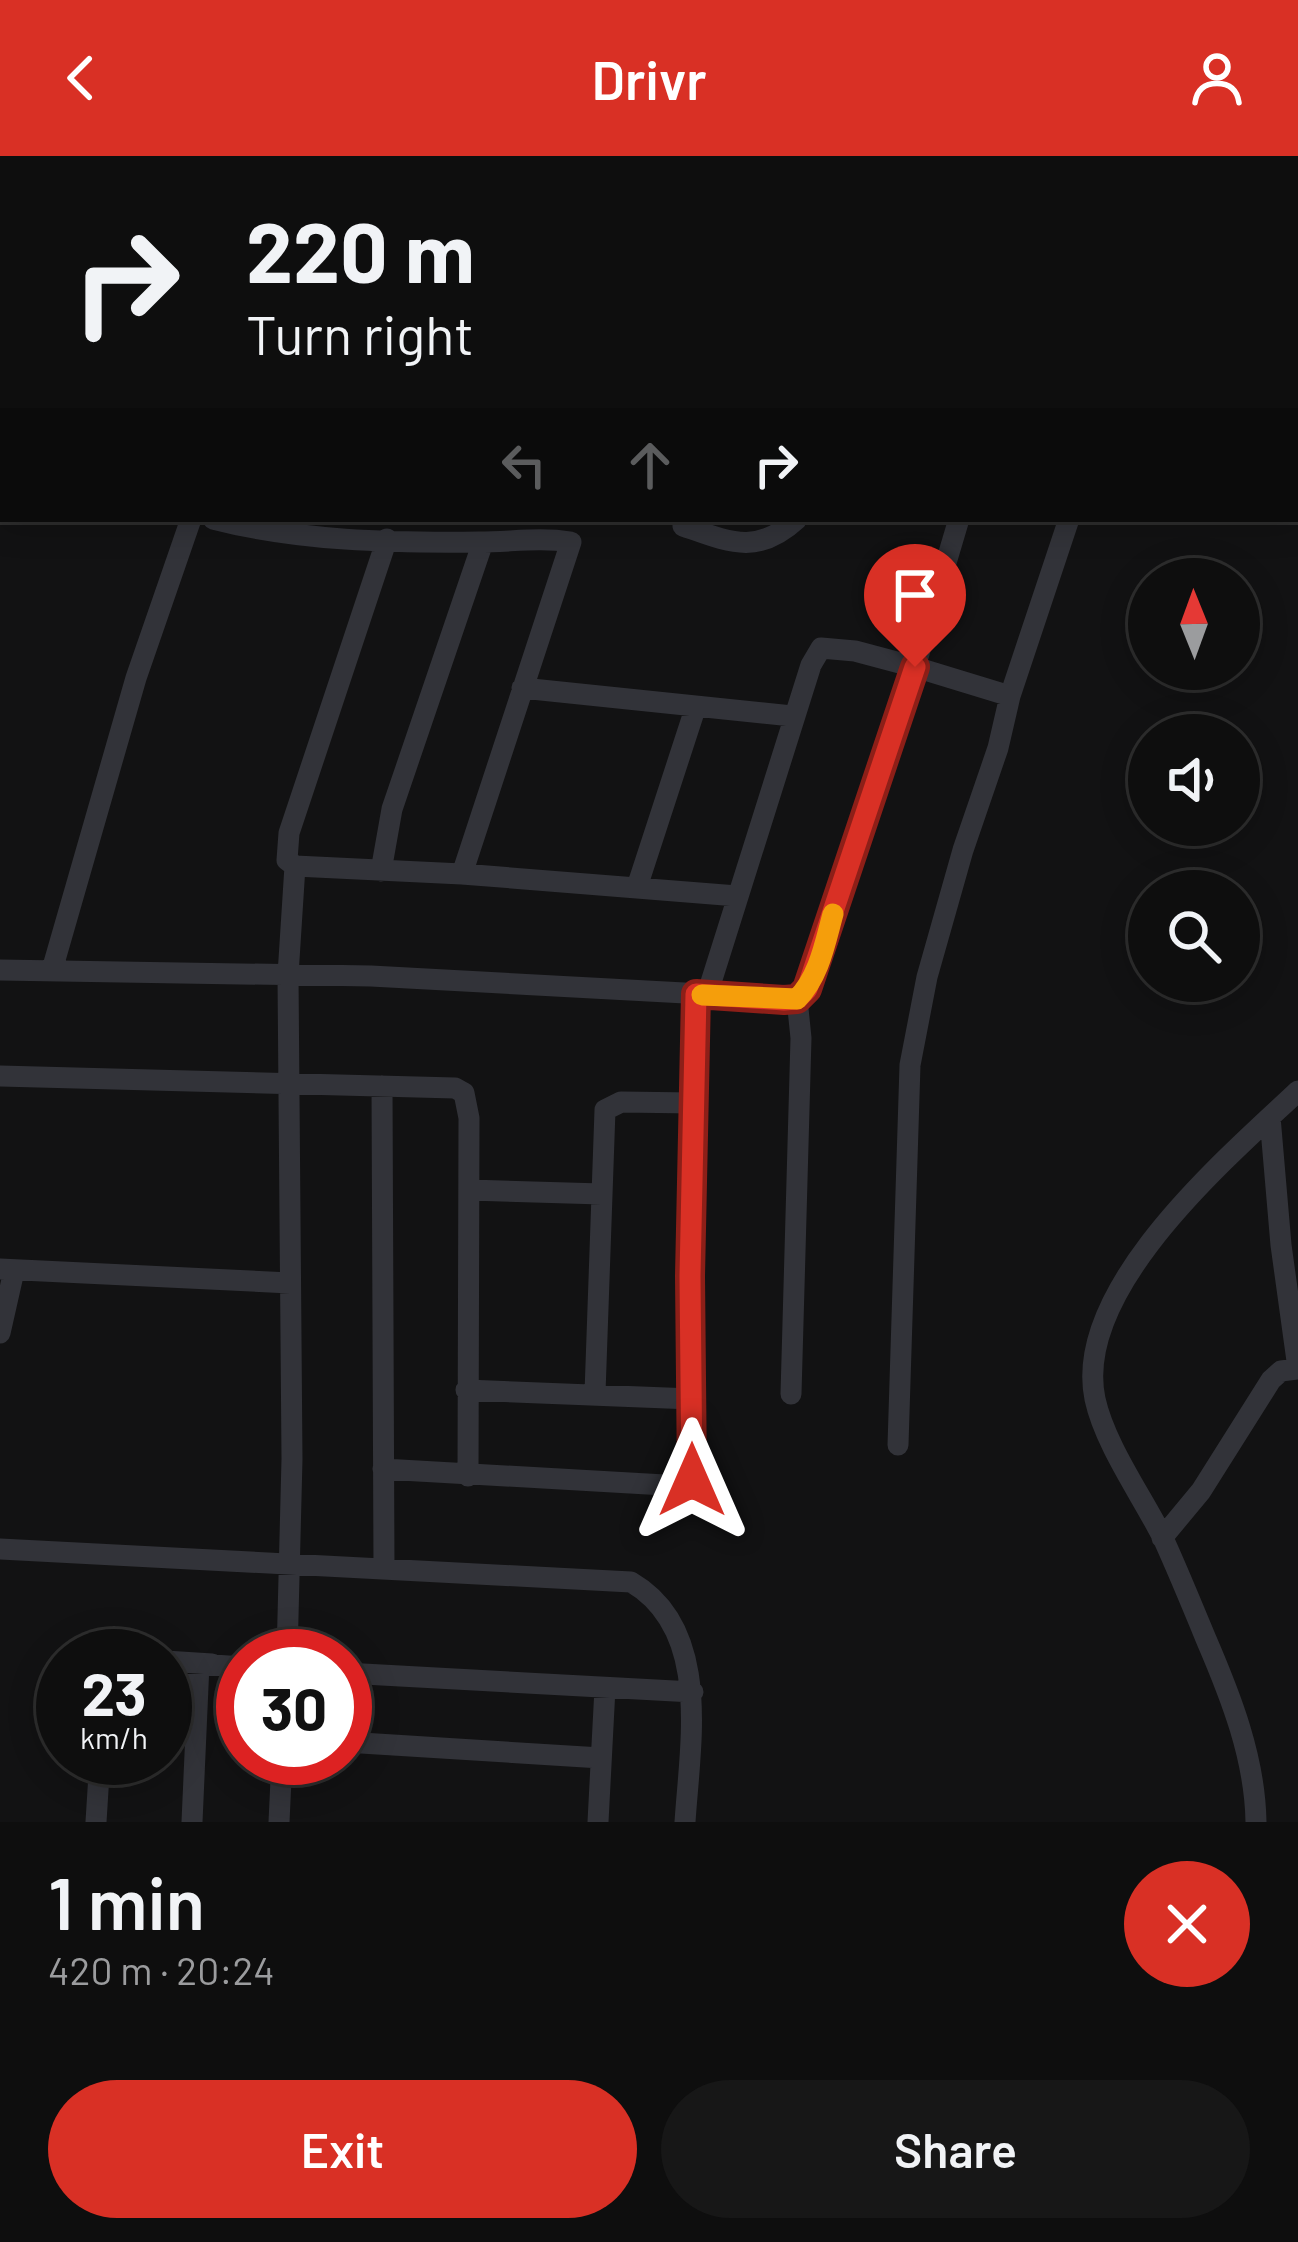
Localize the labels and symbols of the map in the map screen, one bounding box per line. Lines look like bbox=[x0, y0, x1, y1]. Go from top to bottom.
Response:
pin bbox=[864, 544, 966, 667]
north arrow bbox=[1128, 558, 1260, 690]
position arrow bbox=[629, 1417, 755, 1543]
speed limit sign: 30 bbox=[216, 1629, 372, 1785]

